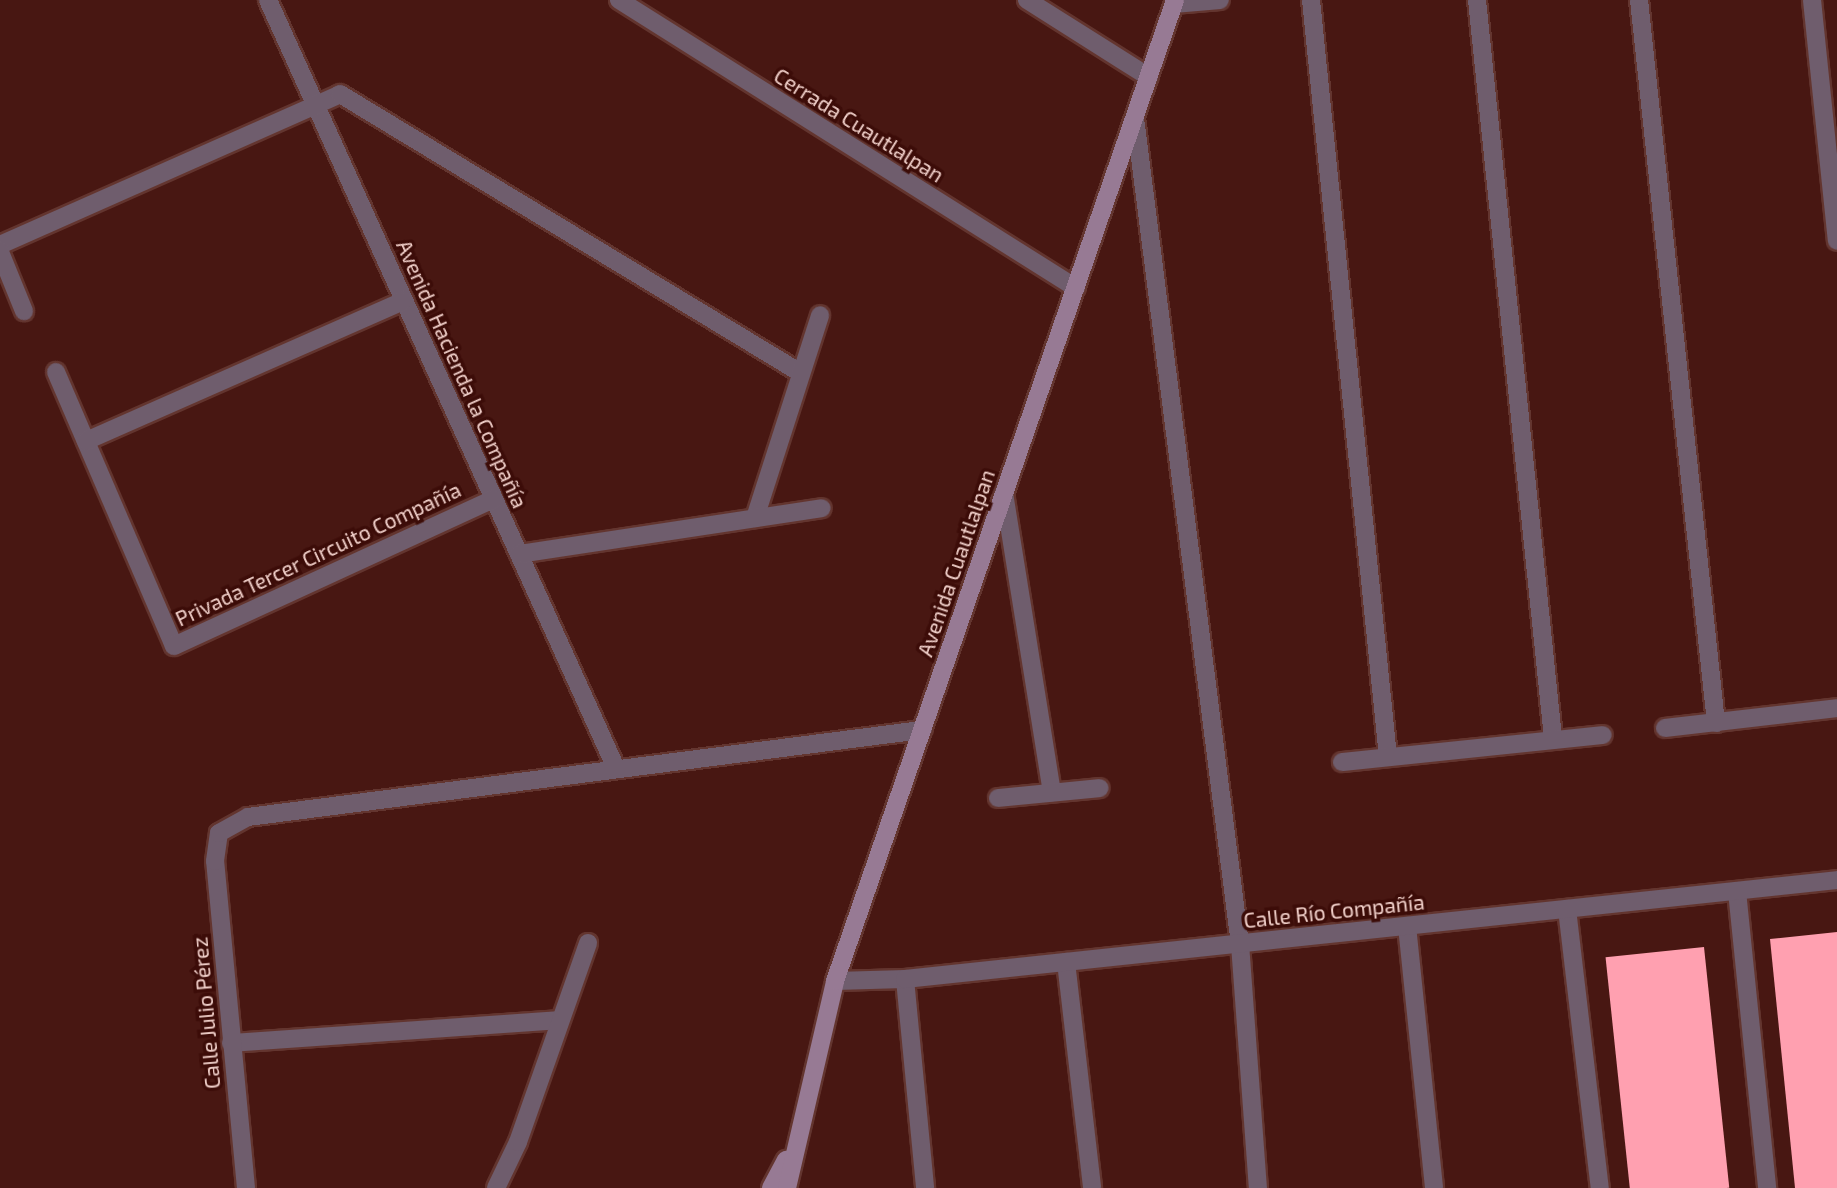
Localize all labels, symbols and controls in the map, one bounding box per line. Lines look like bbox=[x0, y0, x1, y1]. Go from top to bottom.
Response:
street label: Cerrada Cuautlalpan bbox=[770, 63, 948, 187]
street label: Avenida Hacienda la Compañía bbox=[391, 236, 533, 512]
street label: Avenida Cuautlalpan bbox=[912, 466, 1000, 660]
street label: Privada Tercer Circuito Compañía bbox=[171, 476, 465, 632]
street label: Calle Río Compañía bbox=[1242, 889, 1426, 933]
street label: Calle Julio Pérez bbox=[187, 936, 225, 1090]

